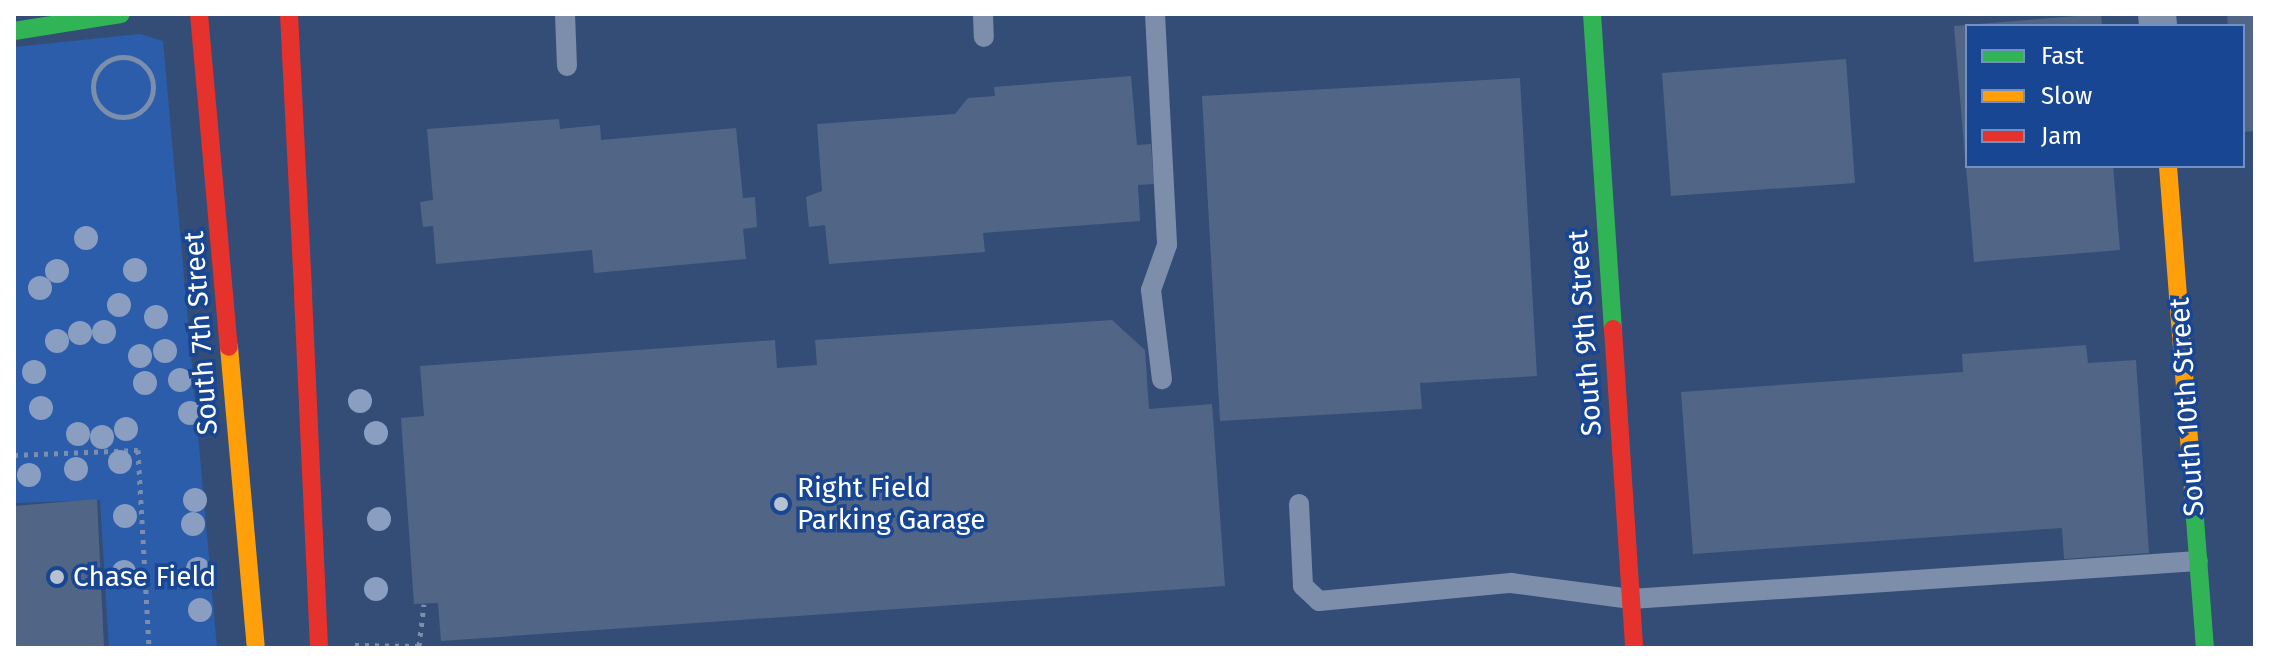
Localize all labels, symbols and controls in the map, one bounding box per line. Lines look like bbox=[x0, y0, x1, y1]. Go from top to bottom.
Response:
legend bbox=[1965, 24, 2245, 168]
text: Fast bbox=[2041, 42, 2084, 70]
text: Slow bbox=[2041, 82, 2092, 110]
text: Jam bbox=[2041, 122, 2082, 150]
street label: South 9th Street bbox=[1561, 229, 1609, 437]
street label: South 7th Street bbox=[177, 230, 225, 436]
street label: South 10th Street bbox=[2163, 296, 2211, 518]
place label: Right Field Parking Garage bbox=[797, 471, 985, 537]
marker: Right Field Parking Garage bbox=[772, 495, 790, 513]
place label: Chase Field bbox=[73, 560, 216, 594]
marker: Chase Field bbox=[48, 568, 66, 586]

